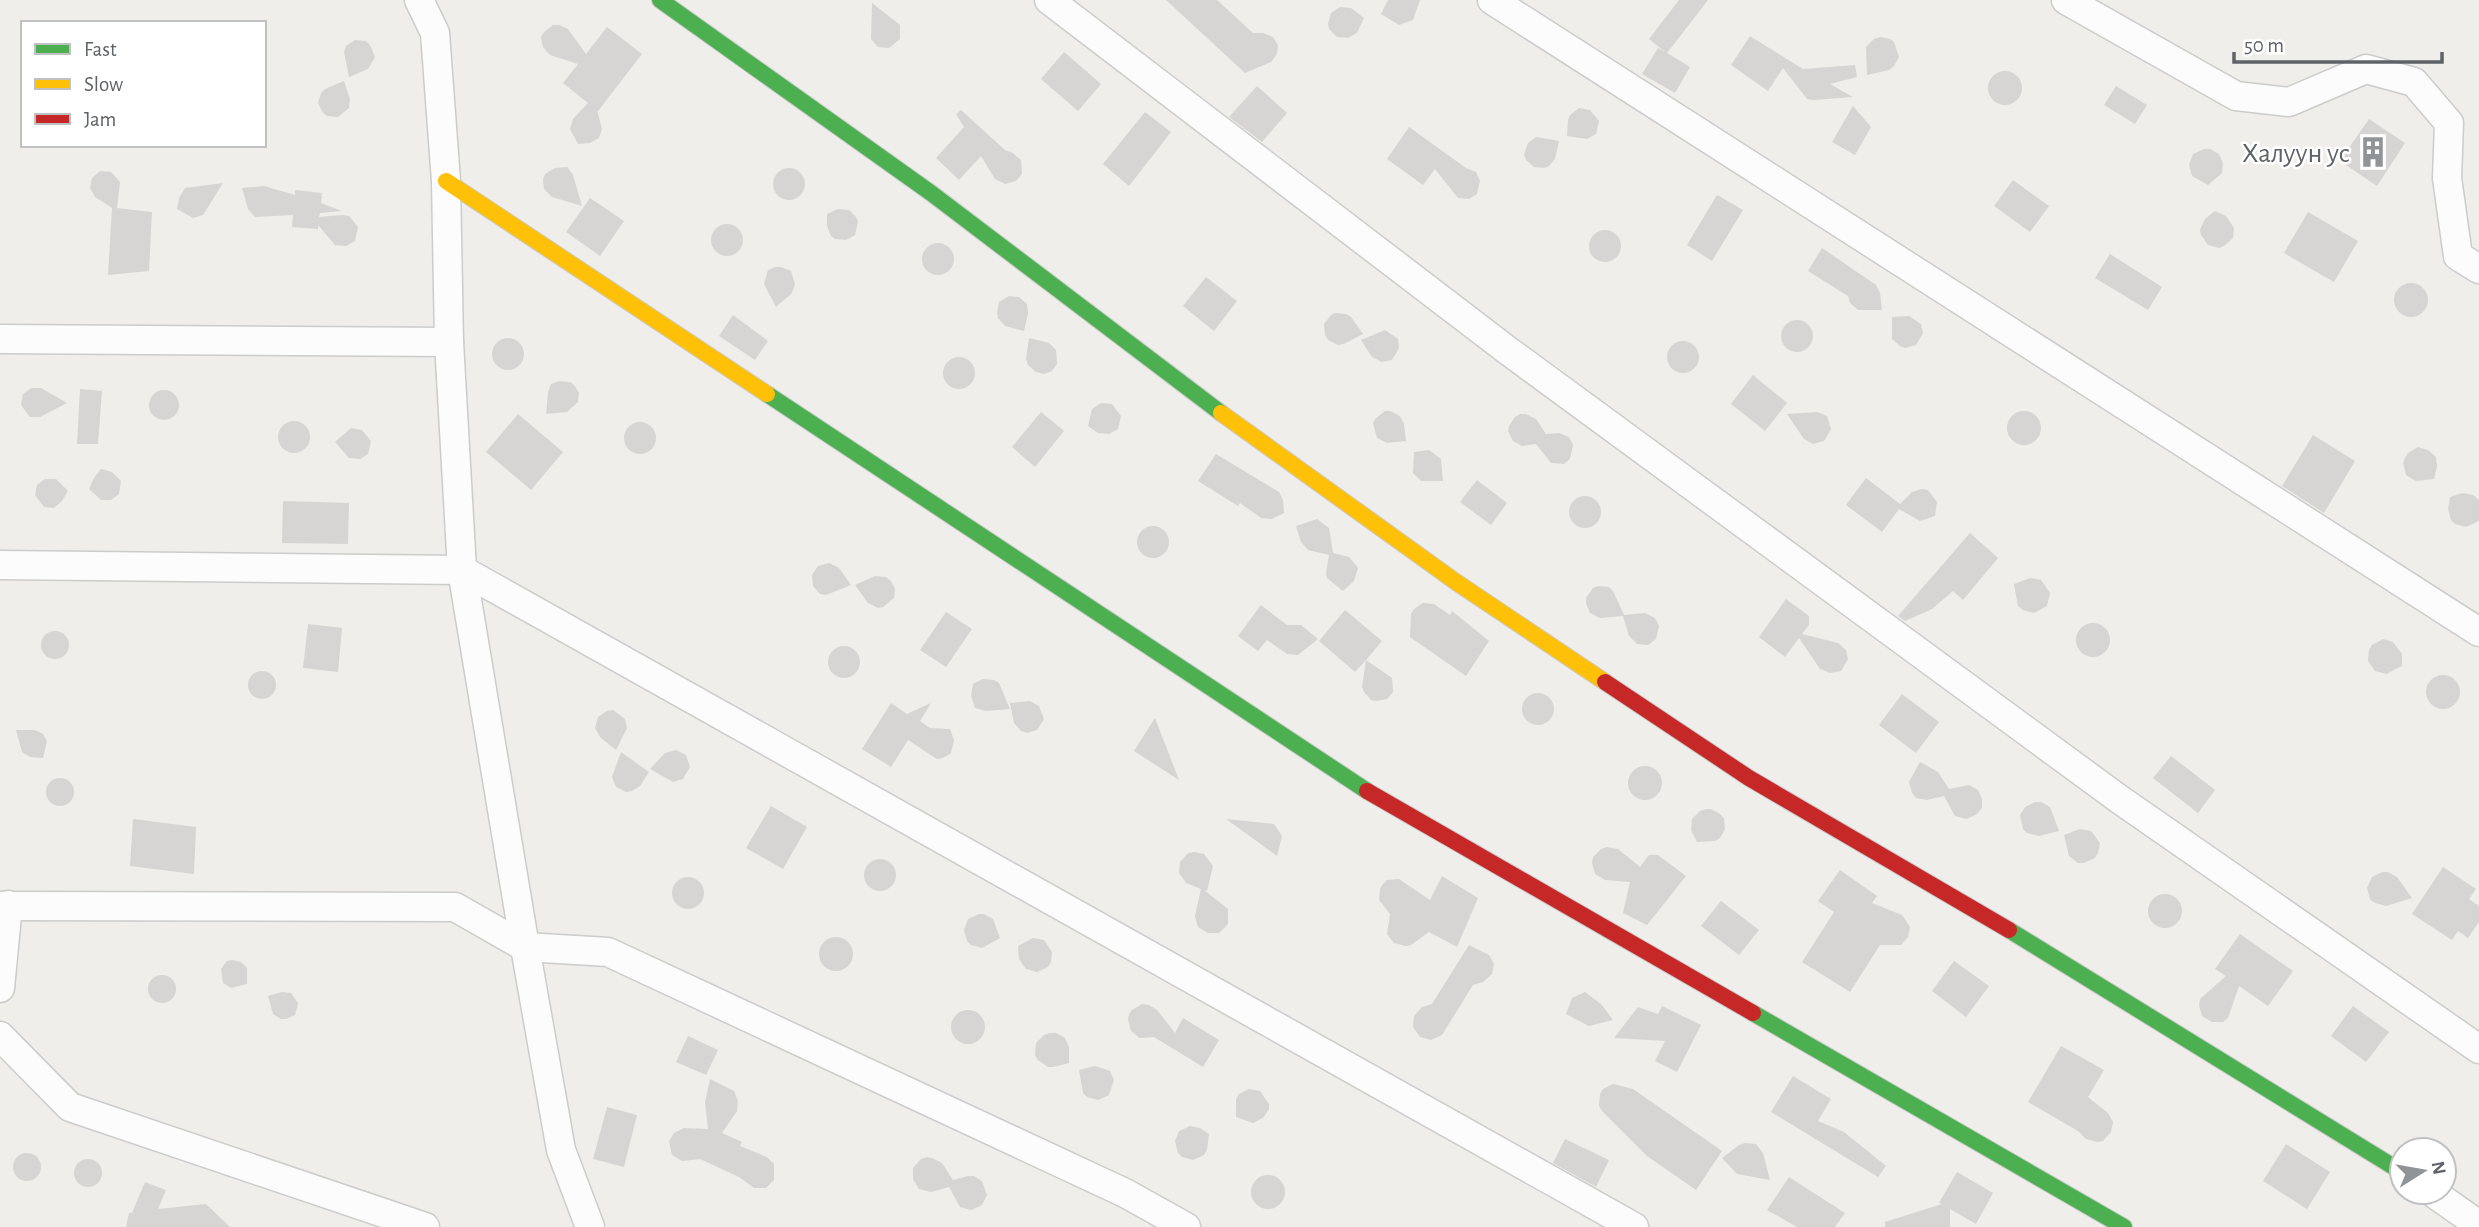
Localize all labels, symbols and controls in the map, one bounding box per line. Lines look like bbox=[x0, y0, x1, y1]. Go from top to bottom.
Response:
legend bbox=[21, 21, 266, 147]
scale bar bbox=[2234, 21, 2442, 65]
text: 50 m bbox=[2244, 35, 2284, 56]
text: Fast bbox=[84, 39, 117, 60]
text: Slow bbox=[84, 74, 123, 95]
text: Jam bbox=[84, 109, 116, 130]
building icon: Халуун ус bbox=[2356, 135, 2390, 169]
place label: Халуун ус bbox=[2242, 140, 2350, 168]
north arrow bbox=[2388, 1136, 2458, 1206]
text: N bbox=[2428, 1160, 2449, 1176]

